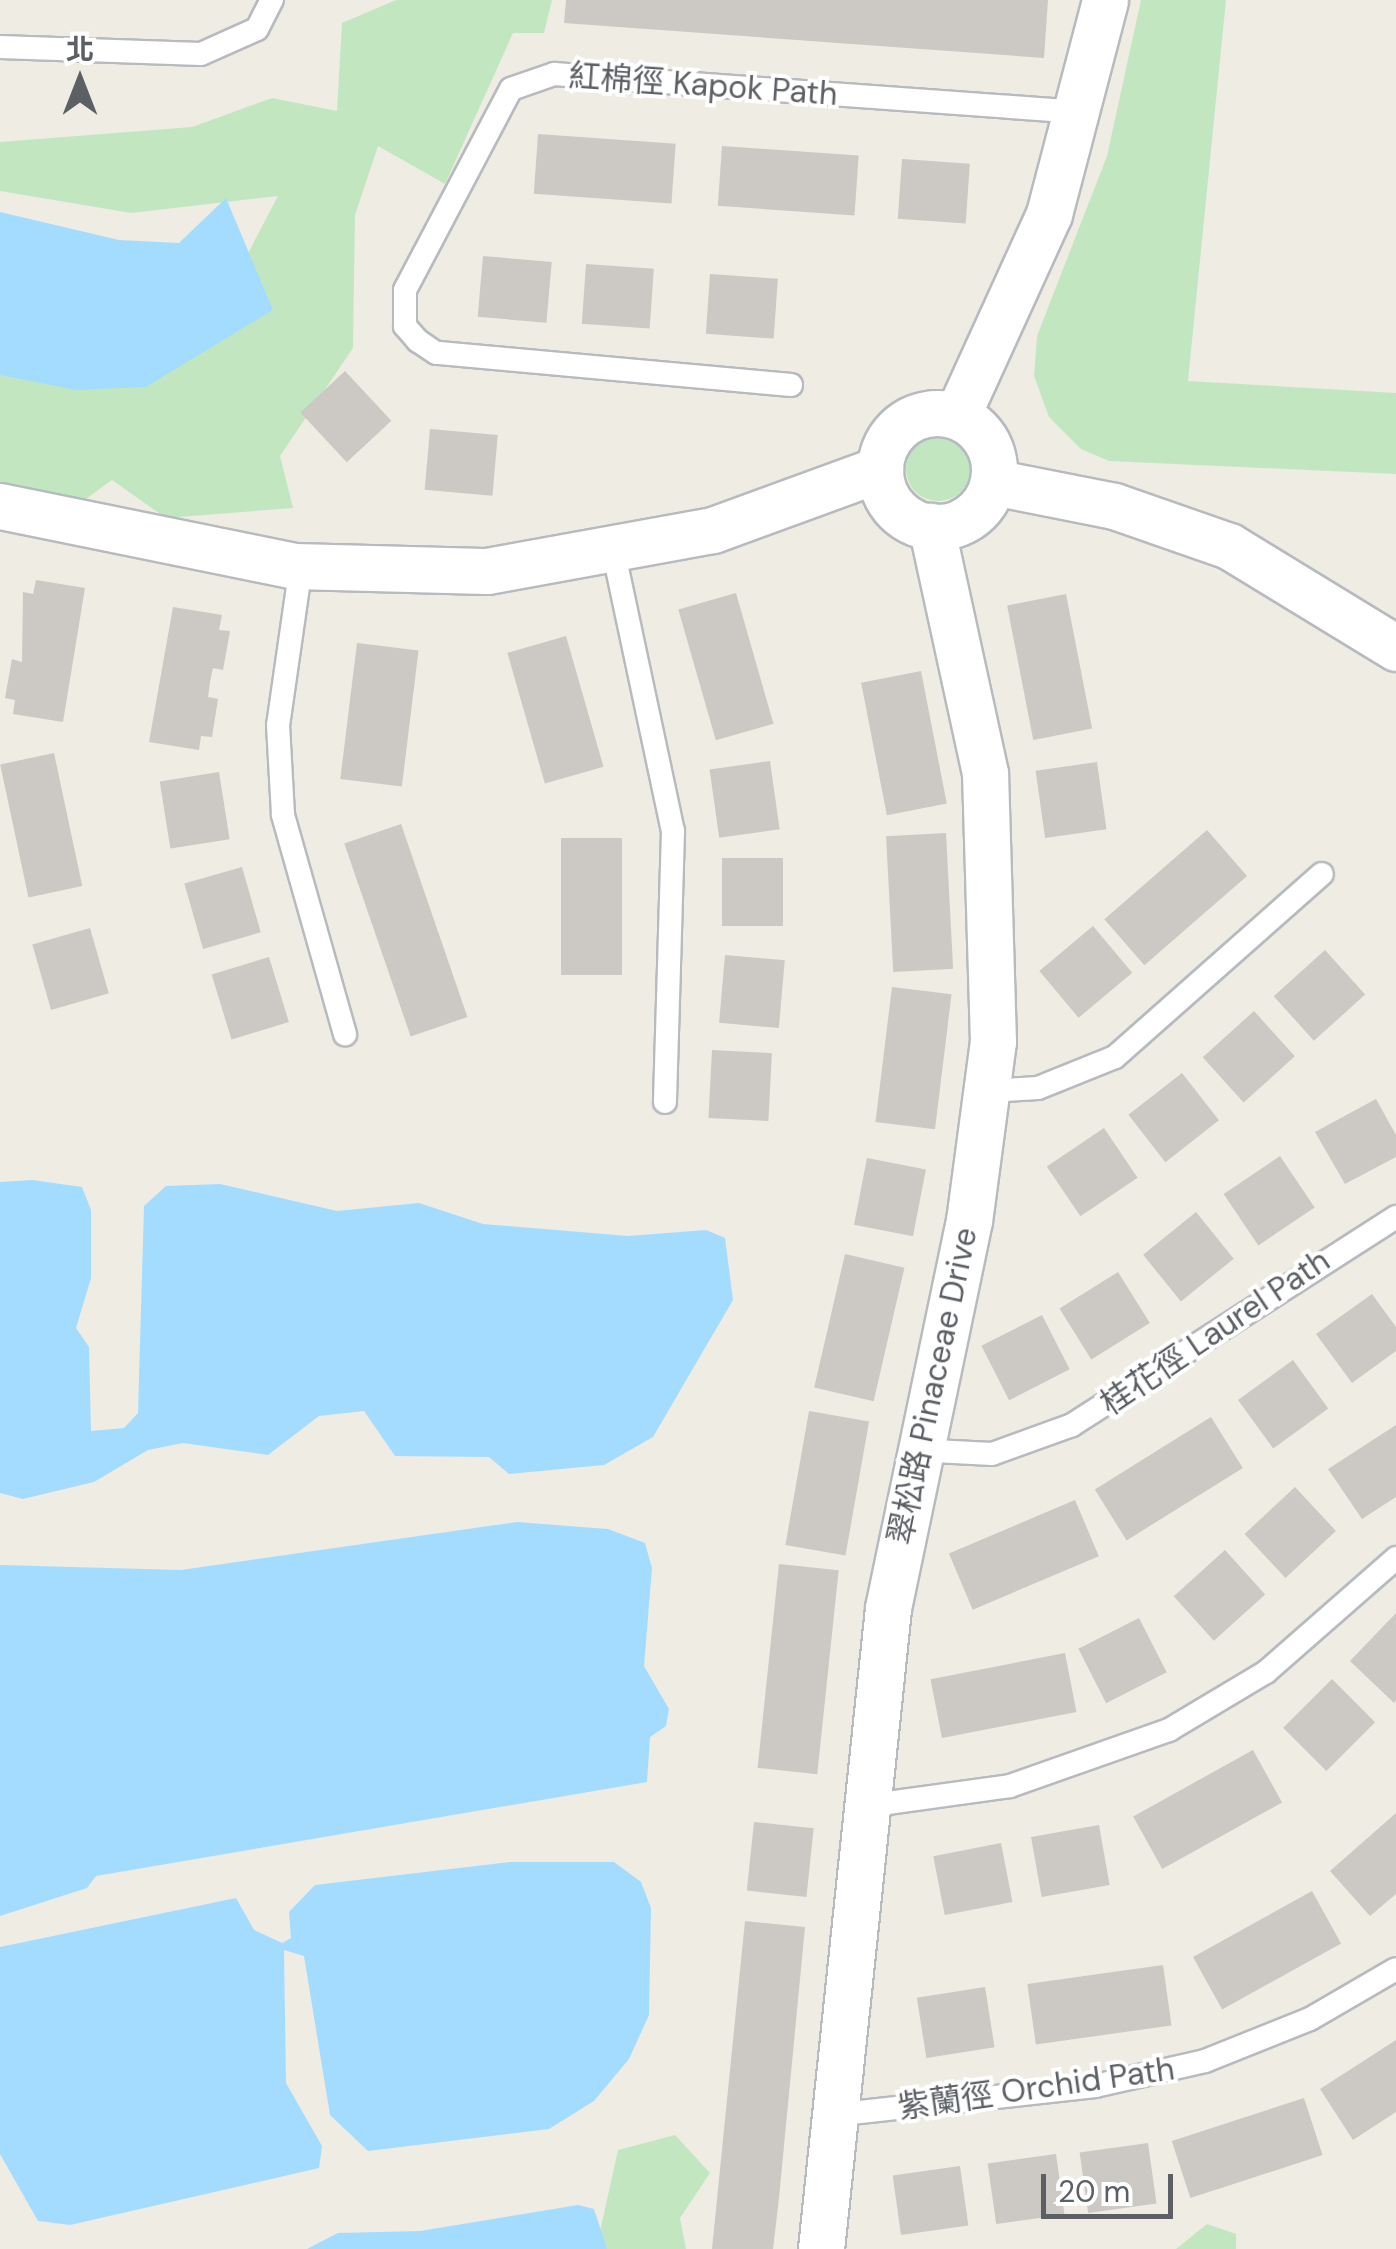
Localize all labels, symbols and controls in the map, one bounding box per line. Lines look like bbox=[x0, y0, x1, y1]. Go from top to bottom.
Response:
north arrow bbox=[30, 30, 130, 130]
text: 北 bbox=[66, 31, 94, 68]
street label: 紅棉徑 Kapok Path bbox=[567, 56, 839, 114]
street label: 翠松路 Pinaceae Drive bbox=[881, 1224, 985, 1548]
street label: 桂花徑 Laurel Path bbox=[1093, 1241, 1337, 1423]
street label: 紫蘭徑 Orchid Path bbox=[895, 2050, 1177, 2126]
scale bar bbox=[1046, 2154, 1178, 2216]
text: 20 m bbox=[1058, 2172, 1130, 2211]

